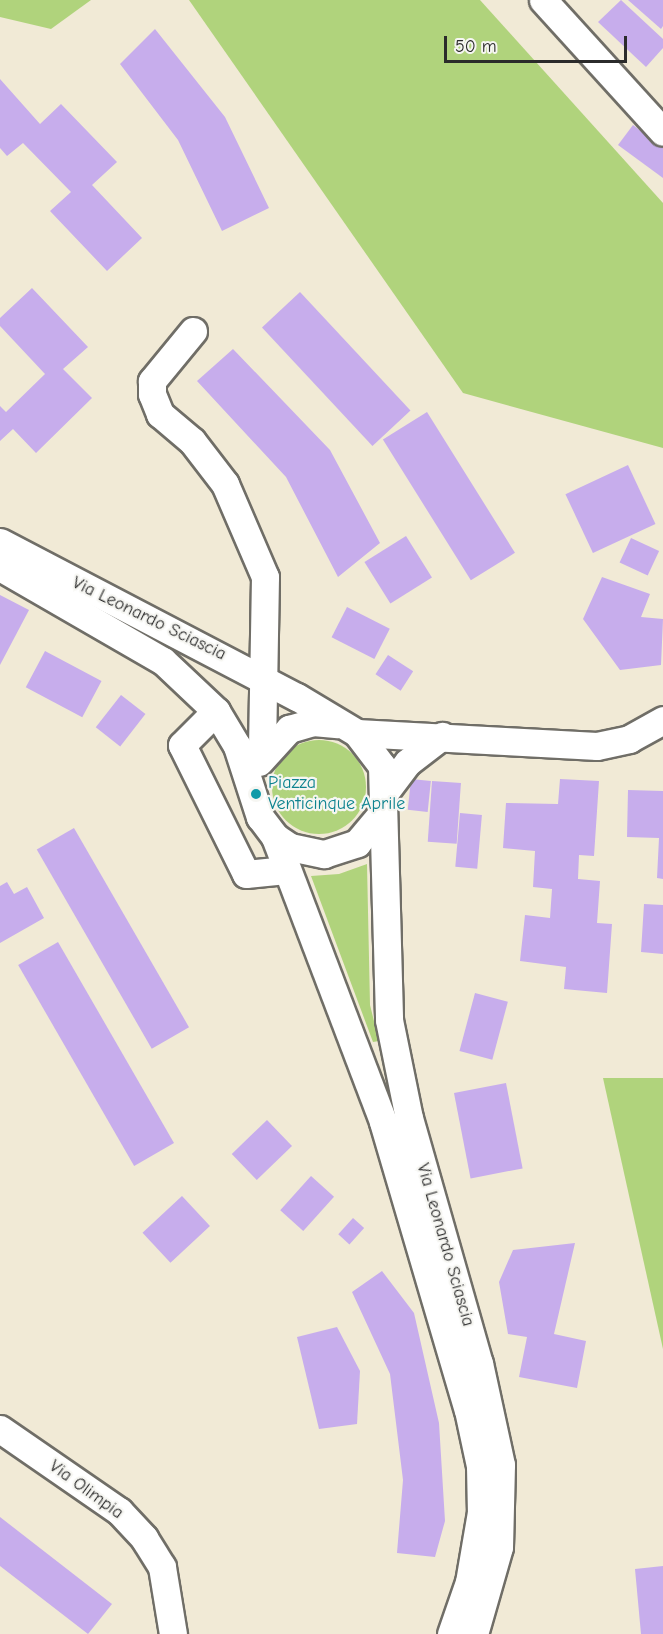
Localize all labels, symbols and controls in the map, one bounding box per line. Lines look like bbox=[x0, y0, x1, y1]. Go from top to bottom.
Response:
scale bar bbox=[447, 24, 630, 62]
text: 50 m bbox=[455, 36, 497, 57]
street label: Via Leonardo Sciascia bbox=[68, 572, 230, 666]
place label: Piazza Venticinque Aprile bbox=[268, 773, 405, 816]
marker: Piazza Venticinque Aprile bbox=[249, 787, 263, 801]
street label: Via Leonardo Sciascia bbox=[411, 1161, 479, 1329]
street label: Via Olimpia bbox=[45, 1456, 127, 1524]

